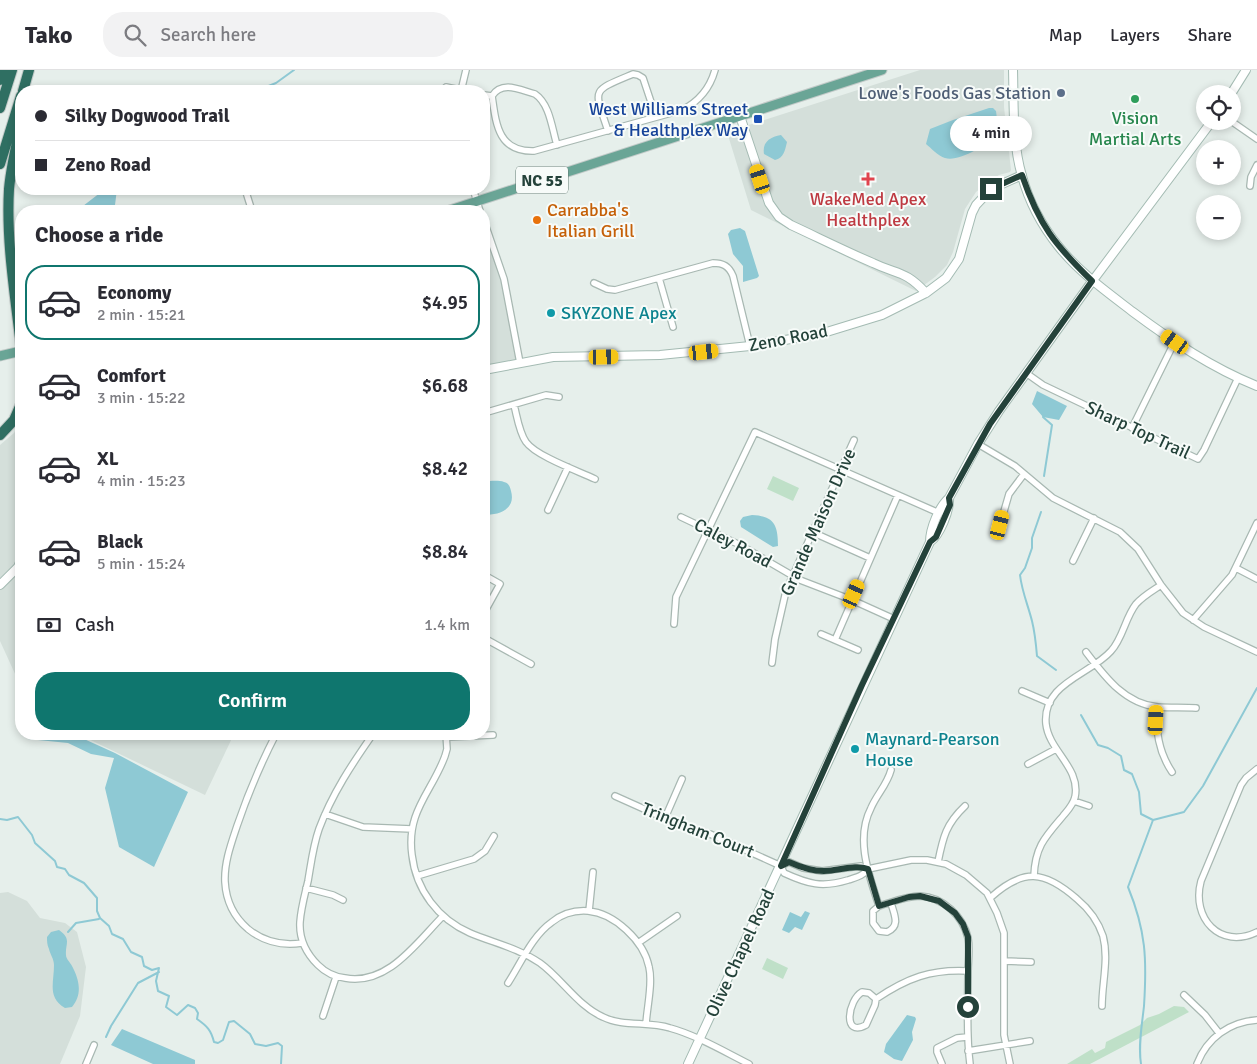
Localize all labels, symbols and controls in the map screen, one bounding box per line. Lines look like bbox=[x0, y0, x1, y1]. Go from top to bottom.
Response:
search box bbox=[103, 12, 453, 57]
text: Tako bbox=[25, 20, 73, 50]
icon: search bbox=[121, 21, 149, 49]
text: Search here bbox=[161, 23, 256, 47]
text: Map bbox=[1049, 24, 1082, 46]
text: Layers bbox=[1110, 24, 1160, 46]
text: Share bbox=[1188, 24, 1232, 46]
place label: Lowe's Foods Gas Station bbox=[858, 82, 1051, 104]
map controls bbox=[1196, 85, 1241, 240]
button: locate bbox=[1196, 85, 1241, 130]
marker: Lowe's Foods Gas Station bbox=[1055, 87, 1067, 99]
marker: Vision Martial Arts bbox=[1129, 93, 1141, 105]
place label: West Williams Street & Healthplex Way bbox=[589, 98, 749, 141]
text: Silky Dogwood Trail bbox=[65, 104, 230, 128]
place label: Vision Martial Arts bbox=[1089, 107, 1181, 150]
marker: West Williams Street & Healthplex Way bbox=[752, 113, 764, 125]
callout: 4 min bbox=[950, 116, 1032, 152]
text: 4 min bbox=[972, 123, 1010, 143]
button: + bbox=[1196, 140, 1241, 185]
text: Zeno Road bbox=[65, 153, 151, 177]
car bbox=[748, 162, 771, 196]
road number: NC 55 bbox=[516, 166, 568, 194]
marker: WakeMed Apex Healthplex bbox=[861, 172, 875, 186]
route end bbox=[980, 178, 1002, 200]
place label: WakeMed Apex Healthplex bbox=[810, 188, 927, 231]
button: − bbox=[1196, 195, 1241, 240]
place label: Carrabba's Italian Grill bbox=[547, 199, 634, 242]
marker: Carrabba's Italian Grill bbox=[531, 214, 543, 226]
text: Choose a ride bbox=[35, 221, 163, 248]
icon: car bbox=[37, 280, 82, 325]
text: Economy bbox=[97, 281, 171, 305]
text: $4.95 bbox=[422, 291, 468, 315]
place label: SKYZONE Apex bbox=[561, 302, 677, 324]
text: 2 min · 15:21 bbox=[97, 305, 186, 325]
marker: SKYZONE Apex bbox=[545, 307, 557, 319]
street label: Zeno Road bbox=[746, 320, 830, 356]
car bbox=[1158, 327, 1191, 357]
car bbox=[688, 343, 719, 361]
car bbox=[588, 349, 619, 365]
icon: car bbox=[37, 363, 82, 408]
text: Comfort bbox=[97, 364, 166, 388]
text: $6.68 bbox=[422, 374, 468, 398]
text: 3 min · 15:22 bbox=[97, 388, 186, 408]
street label: Sharp Top Trail bbox=[1082, 396, 1194, 464]
street label: Grande Maison Drive bbox=[776, 445, 860, 599]
icon: car bbox=[37, 446, 82, 491]
text: XL bbox=[97, 447, 119, 471]
text: $8.42 bbox=[422, 457, 468, 481]
text: 4 min · 15:23 bbox=[97, 471, 186, 491]
car bbox=[989, 509, 1010, 541]
street label: Caley Road bbox=[690, 513, 776, 573]
icon: car bbox=[37, 529, 82, 574]
text: Black bbox=[97, 530, 143, 554]
text: $8.84 bbox=[422, 540, 468, 564]
text: 5 min · 15:24 bbox=[97, 554, 186, 574]
car bbox=[841, 577, 866, 611]
icon: cash bbox=[35, 611, 63, 639]
text: Cash bbox=[75, 613, 115, 637]
text: 1.4 km bbox=[424, 615, 470, 635]
button: Confirm bbox=[35, 672, 470, 730]
car bbox=[1147, 705, 1164, 735]
place label: Maynard-Pearson House bbox=[865, 728, 1000, 771]
marker: Maynard-Pearson House bbox=[849, 743, 861, 755]
street label: Tringham Court bbox=[638, 797, 758, 863]
street label: Olive Chapel Road bbox=[701, 885, 779, 1021]
route start bbox=[957, 996, 979, 1018]

